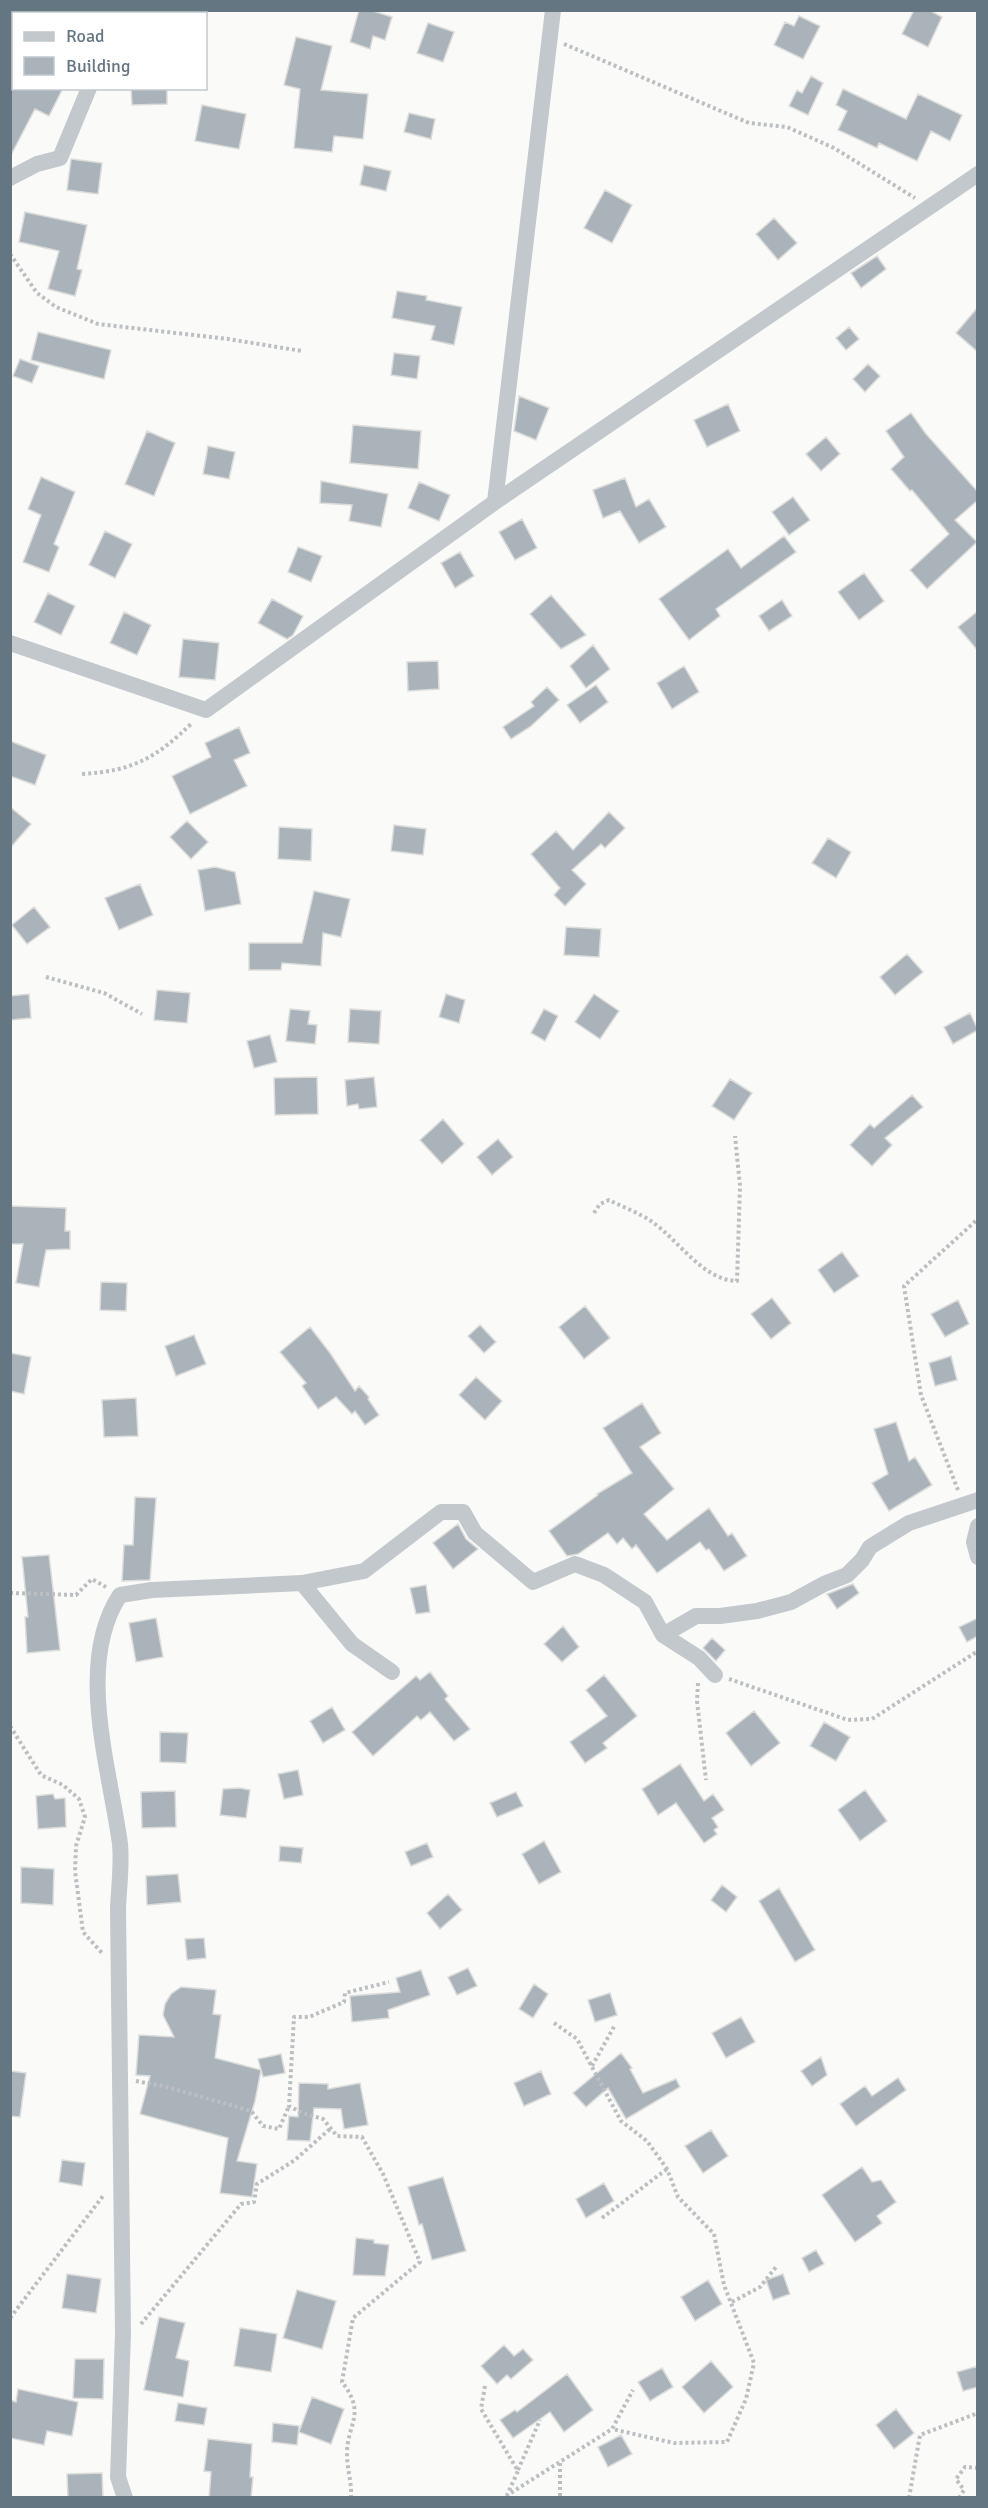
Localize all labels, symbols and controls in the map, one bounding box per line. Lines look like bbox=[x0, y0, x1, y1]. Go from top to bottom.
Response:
legend bbox=[12, 12, 207, 90]
text: Road bbox=[66, 25, 105, 47]
text: Building bbox=[66, 55, 130, 77]

